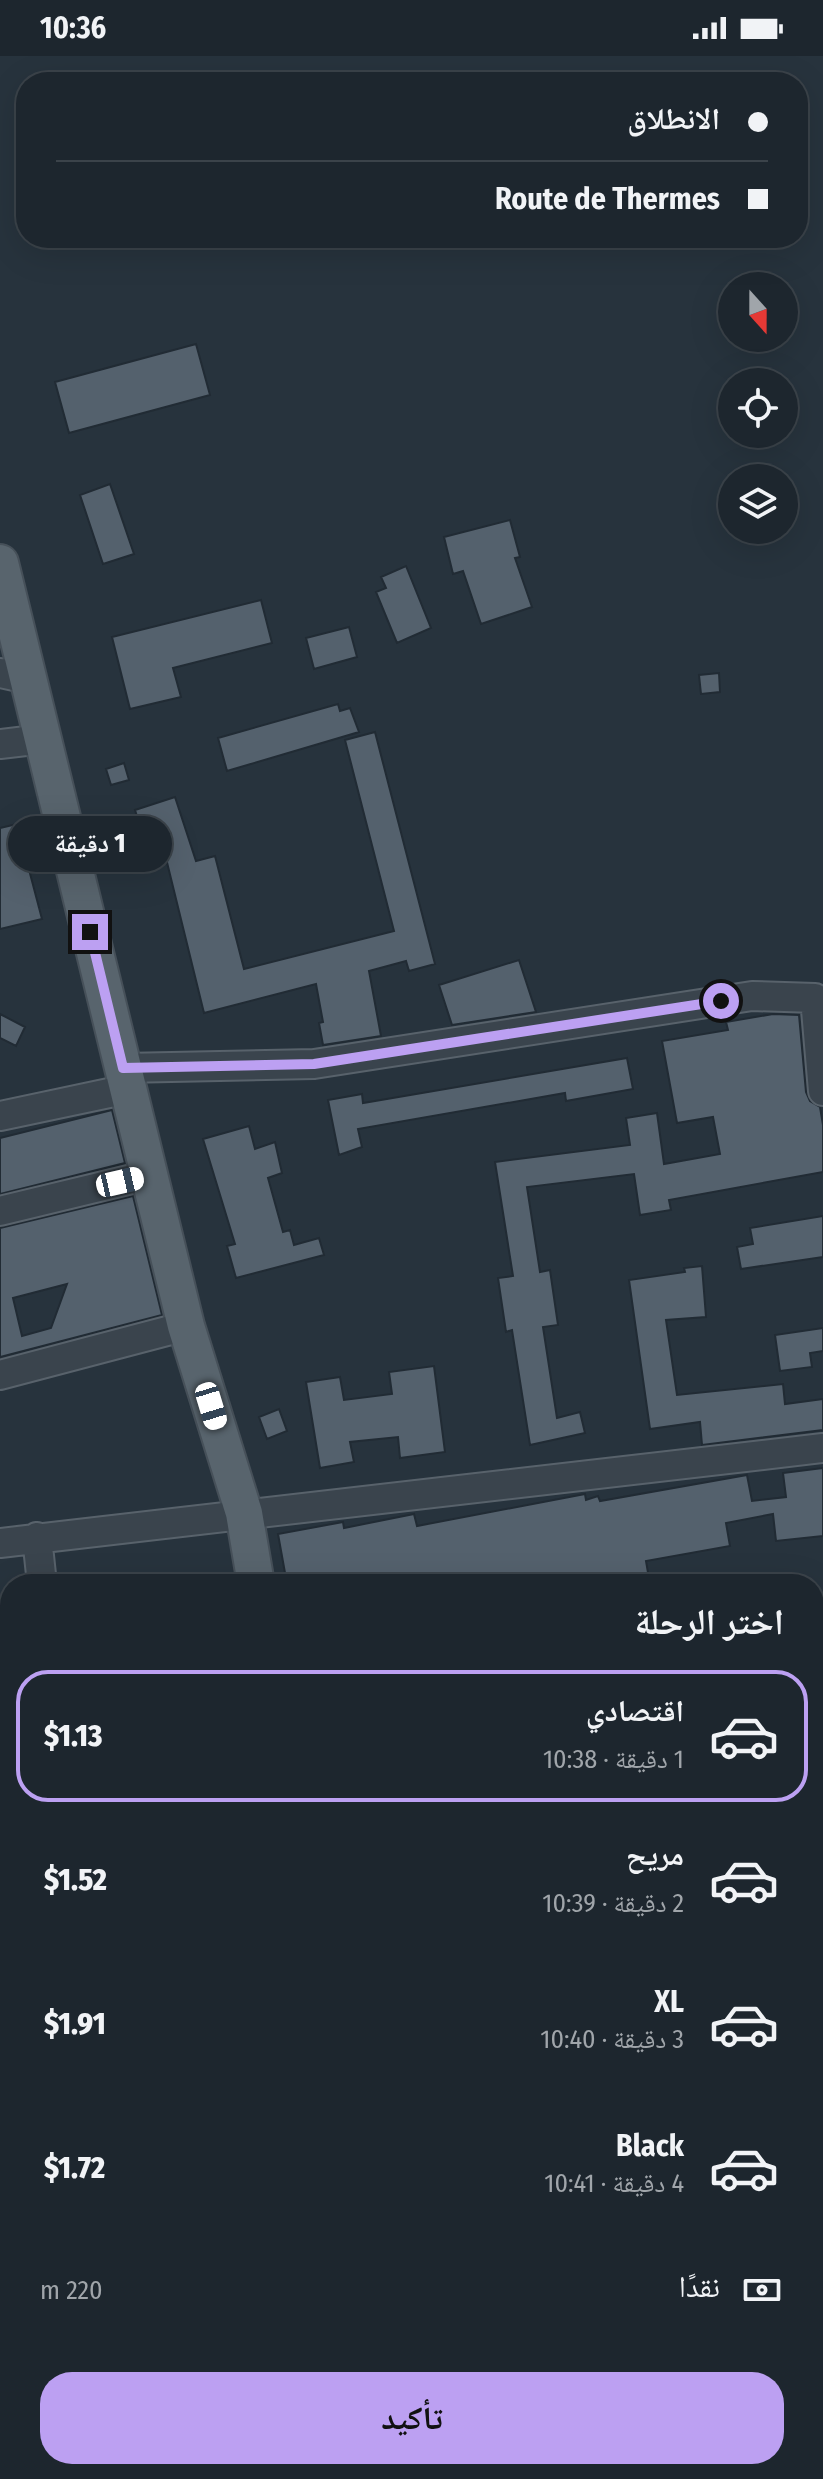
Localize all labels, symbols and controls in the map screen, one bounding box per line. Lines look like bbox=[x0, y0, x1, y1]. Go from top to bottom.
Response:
text: 10:36 bbox=[40, 10, 106, 46]
text: الانطلاق bbox=[627, 101, 720, 137]
text: Route de Thermes bbox=[495, 181, 720, 217]
north arrow bbox=[718, 272, 798, 352]
map controls bbox=[718, 272, 798, 544]
button: locate bbox=[718, 368, 798, 448]
button: layers bbox=[718, 464, 798, 544]
callout: 1 دقيقة bbox=[8, 816, 172, 872]
text: 1 دقيقة bbox=[54, 828, 126, 859]
route end bbox=[72, 914, 108, 950]
route start bbox=[703, 983, 739, 1019]
car bbox=[94, 1165, 146, 1199]
car bbox=[193, 1380, 229, 1432]
text: اختر الرحلة bbox=[635, 1600, 784, 1644]
text: اقتصادي bbox=[586, 1693, 684, 1729]
icon: car bbox=[708, 1700, 780, 1772]
text: $1.13 bbox=[44, 1718, 102, 1754]
text: 1 دقيقة · 10:38 bbox=[543, 1744, 684, 1775]
text: مريح bbox=[626, 1837, 684, 1873]
icon: car bbox=[708, 1844, 780, 1916]
text: $1.52 bbox=[44, 1862, 107, 1898]
text: 2 دقيقة · 10:39 bbox=[542, 1888, 684, 1919]
text: XL bbox=[654, 1984, 684, 2020]
icon: car bbox=[708, 1988, 780, 2060]
text: $1.91 bbox=[44, 2006, 106, 2042]
text: 3 دقيقة · 10:40 bbox=[540, 2024, 684, 2055]
text: Black bbox=[616, 2128, 684, 2164]
icon: car bbox=[708, 2132, 780, 2204]
text: $1.72 bbox=[44, 2150, 105, 2186]
text: 4 دقيقة · 10:41 bbox=[544, 2168, 684, 2199]
icon: cash bbox=[740, 2268, 784, 2312]
text: نقدًا bbox=[679, 2269, 720, 2305]
text: 220 m bbox=[40, 2275, 103, 2306]
button: تأكيد bbox=[40, 2372, 784, 2464]

